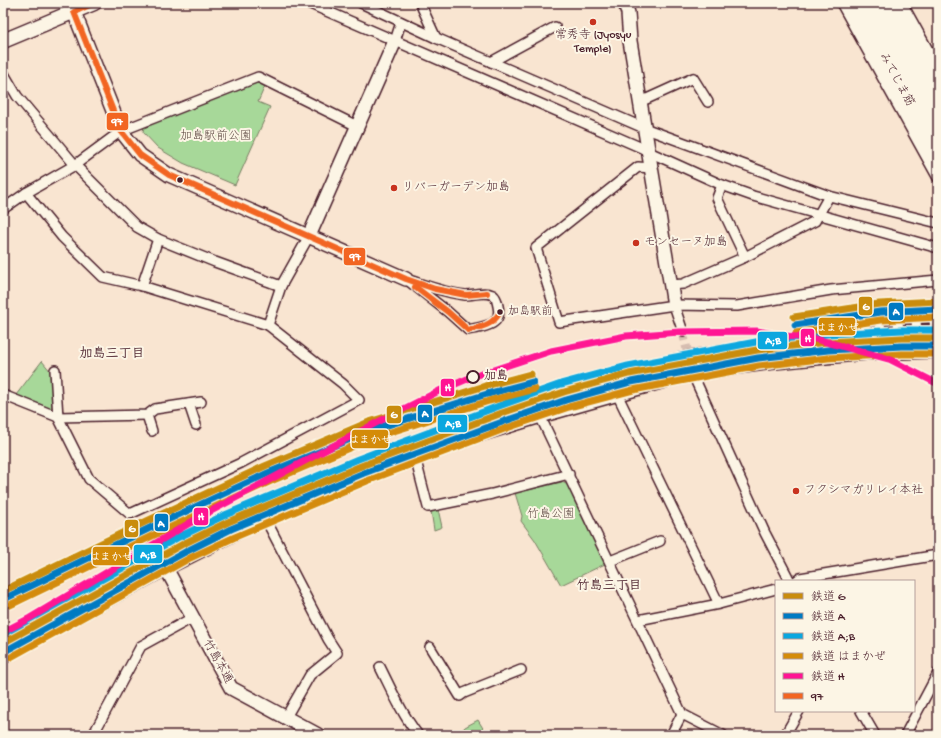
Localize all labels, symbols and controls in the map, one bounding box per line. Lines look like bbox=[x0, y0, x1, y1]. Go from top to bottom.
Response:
marker: 常秀寺 (Jyosyu Temple) bbox=[588, 17, 598, 27]
place label: 常秀寺 (Jyosyu Temple) bbox=[555, 28, 632, 57]
street label: みてじま筋 bbox=[875, 50, 917, 109]
line badge: 97 bbox=[106, 112, 129, 131]
text: 97 bbox=[110, 117, 124, 129]
park label: 加島駅前公園 bbox=[180, 129, 252, 144]
unlabelled marker bbox=[175, 175, 185, 185]
place label: リバーガーデン加島 bbox=[402, 180, 510, 195]
marker: リバーガーデン加島 bbox=[389, 183, 399, 193]
place label: モンセーヌ加島 bbox=[644, 235, 728, 250]
marker: モンセーヌ加島 bbox=[631, 238, 641, 248]
line badge: 97 bbox=[343, 247, 366, 266]
text: 97 bbox=[348, 252, 362, 264]
line badge: G bbox=[858, 296, 873, 316]
text: G bbox=[863, 302, 871, 314]
line badge: A bbox=[888, 302, 904, 321]
place label: 加島駅前 bbox=[508, 305, 552, 318]
marker: 加島駅前 bbox=[495, 307, 505, 317]
text: A bbox=[892, 307, 901, 319]
line badge: はまかぜ bbox=[818, 317, 856, 336]
text: はまかぜ bbox=[815, 323, 859, 335]
line badge: H bbox=[800, 328, 815, 347]
line badge: A;B bbox=[757, 331, 788, 350]
text: H bbox=[805, 334, 812, 346]
text: A;B bbox=[764, 336, 782, 348]
district label: 加島三丁目 bbox=[79, 346, 145, 362]
place label: 加島 bbox=[484, 369, 508, 384]
marker: 加島 bbox=[466, 370, 480, 384]
line badge: H bbox=[440, 378, 455, 397]
text: H bbox=[445, 383, 452, 395]
line badge: A bbox=[417, 404, 433, 423]
line badge: G bbox=[386, 405, 402, 424]
text: A bbox=[421, 409, 430, 421]
text: G bbox=[391, 410, 399, 422]
line badge: A;B bbox=[437, 414, 468, 433]
text: A;B bbox=[444, 419, 462, 431]
line badge: はまかぜ bbox=[351, 429, 389, 449]
text: はまかぜ bbox=[348, 435, 392, 447]
place label: フクシマガリレイ本社 bbox=[804, 483, 923, 498]
marker: フクシマガリレイ本社 bbox=[791, 486, 801, 496]
line badge: H bbox=[193, 507, 209, 526]
park label: 竹島公園 bbox=[527, 507, 575, 522]
text: H bbox=[198, 512, 205, 524]
line badge: A bbox=[154, 513, 169, 532]
line badge: G bbox=[124, 519, 139, 538]
text: A bbox=[157, 519, 166, 531]
text: G bbox=[129, 524, 137, 536]
line badge: A;B bbox=[133, 544, 163, 564]
line badge: はまかぜ bbox=[92, 546, 130, 566]
text: A;B bbox=[139, 550, 157, 562]
text: はまかぜ bbox=[89, 552, 133, 564]
district label: 竹島三丁目 bbox=[576, 578, 642, 594]
legend bbox=[775, 580, 915, 712]
text: 鉄道 G bbox=[811, 590, 846, 605]
text: 鉄道 A bbox=[811, 610, 846, 625]
text: 鉄道 A;B bbox=[811, 630, 856, 645]
street label: 竹島本通 bbox=[199, 637, 236, 686]
text: 鉄道 はまかぜ bbox=[811, 650, 886, 665]
text: 鉄道 H bbox=[811, 670, 845, 685]
text: 97 bbox=[810, 691, 824, 705]

